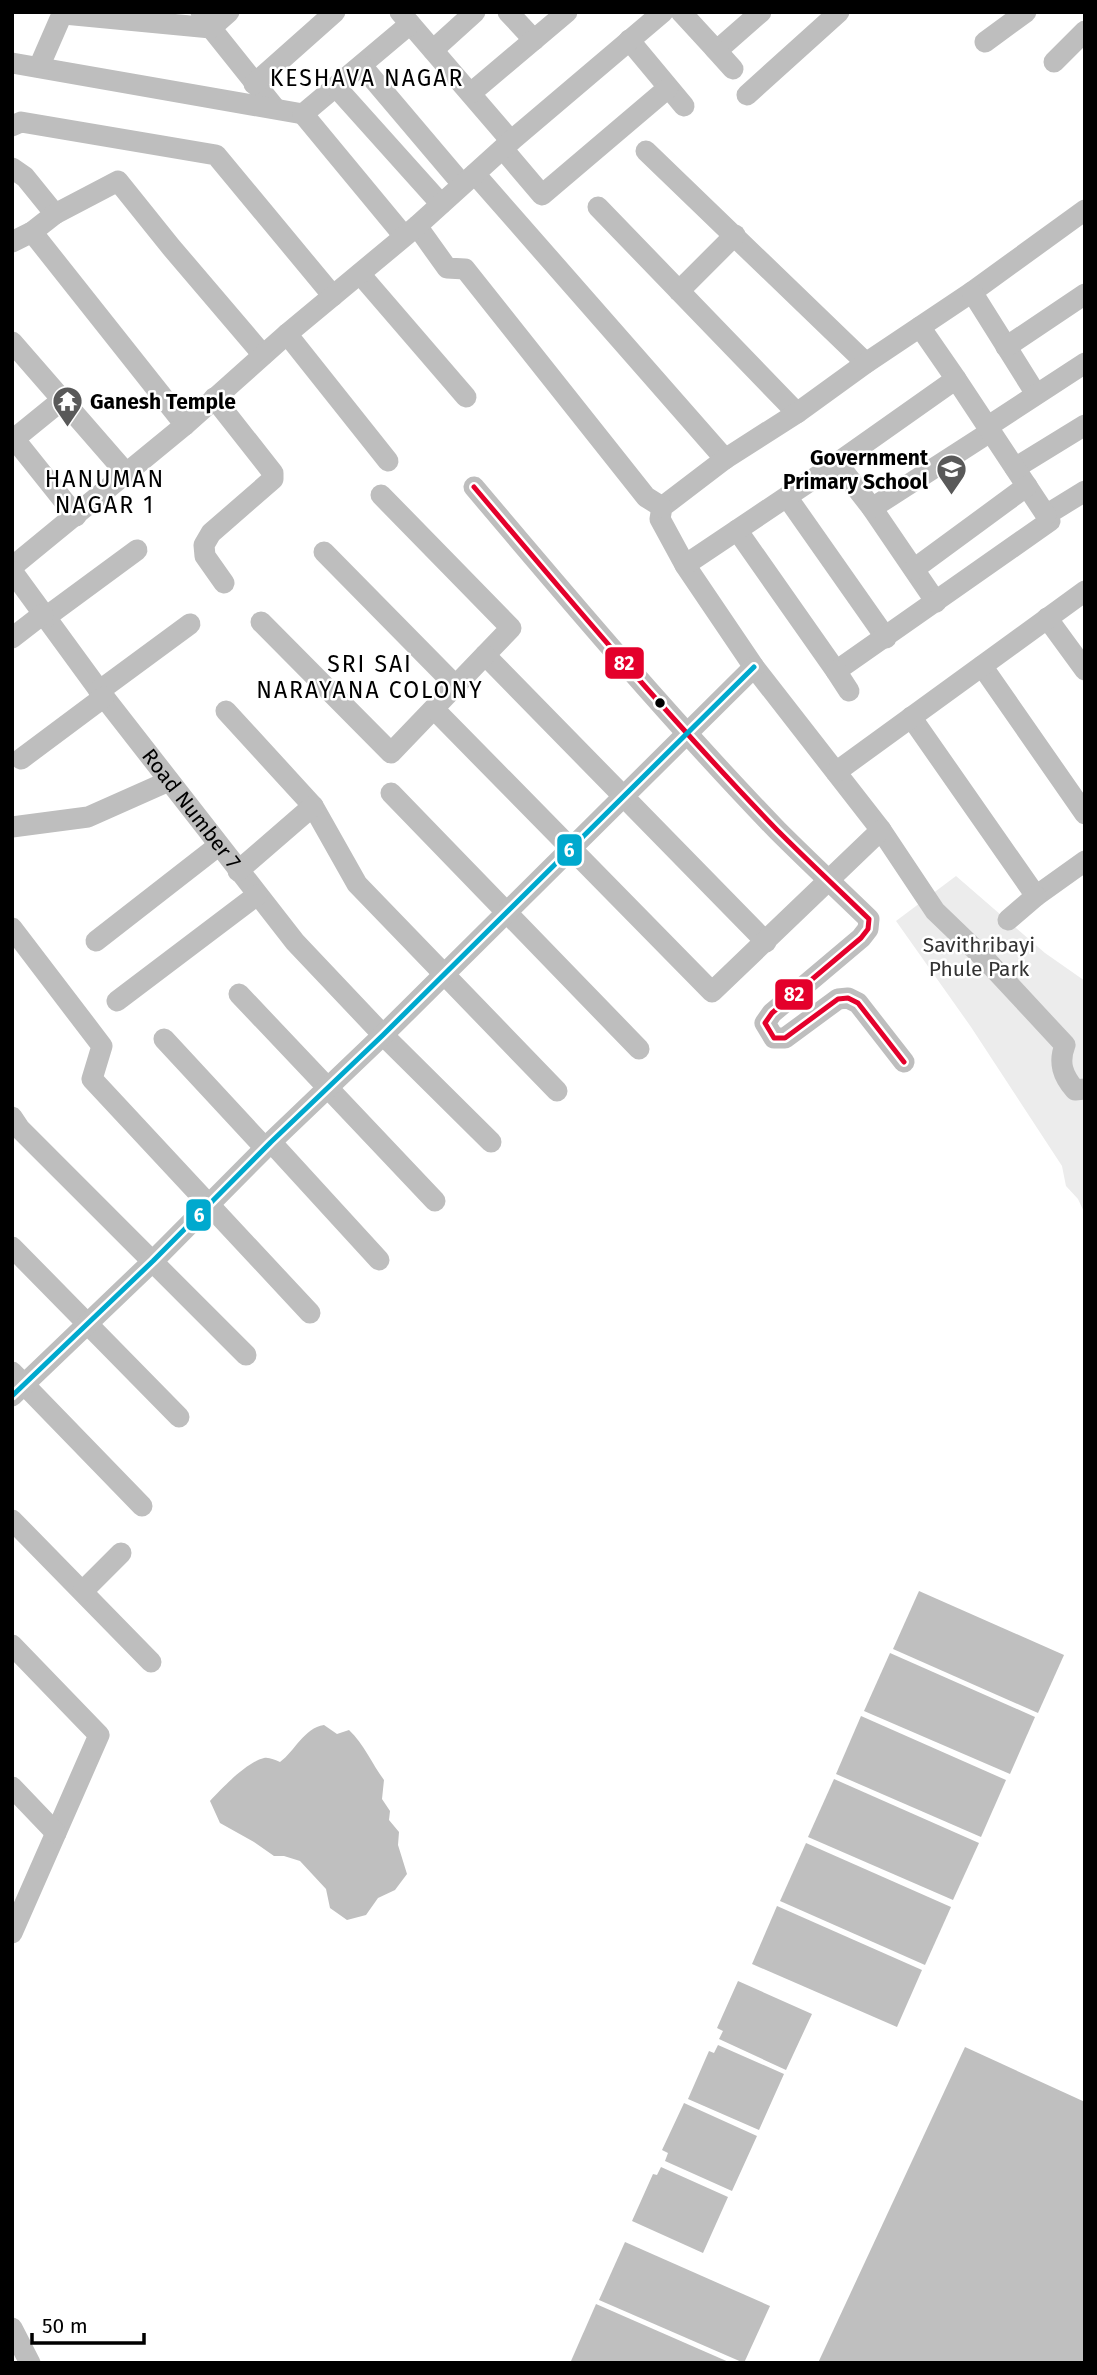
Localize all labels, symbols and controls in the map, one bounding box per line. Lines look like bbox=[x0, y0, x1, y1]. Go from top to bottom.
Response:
district label: KESHAVA NAGAR bbox=[270, 64, 464, 92]
temple icon: Ganesh Temple bbox=[50, 385, 84, 429]
place label: Ganesh Temple bbox=[90, 389, 236, 415]
place label: Government Primary School bbox=[783, 445, 929, 495]
school or university icon: Government Primary School bbox=[934, 453, 968, 497]
district label: HANUMAN NAGAR 1 bbox=[45, 465, 165, 519]
line badge: 82 bbox=[604, 646, 645, 680]
district label: SRI SAI NARAYANA COLONY bbox=[256, 650, 484, 704]
text: 82 bbox=[614, 652, 635, 675]
unlabelled marker bbox=[653, 696, 667, 710]
street label: Road Number 7 bbox=[136, 744, 246, 874]
line badge: 6 bbox=[556, 833, 583, 867]
text: 6 bbox=[564, 839, 575, 862]
park label: Savithribayi Phule Park bbox=[923, 932, 1035, 982]
line badge: 82 bbox=[774, 978, 814, 1011]
text: 82 bbox=[784, 983, 805, 1006]
line badge: 6 bbox=[185, 1198, 212, 1232]
text: 6 bbox=[194, 1204, 205, 1227]
scale bar bbox=[32, 2302, 144, 2346]
text: 50 m bbox=[42, 2313, 88, 2339]

